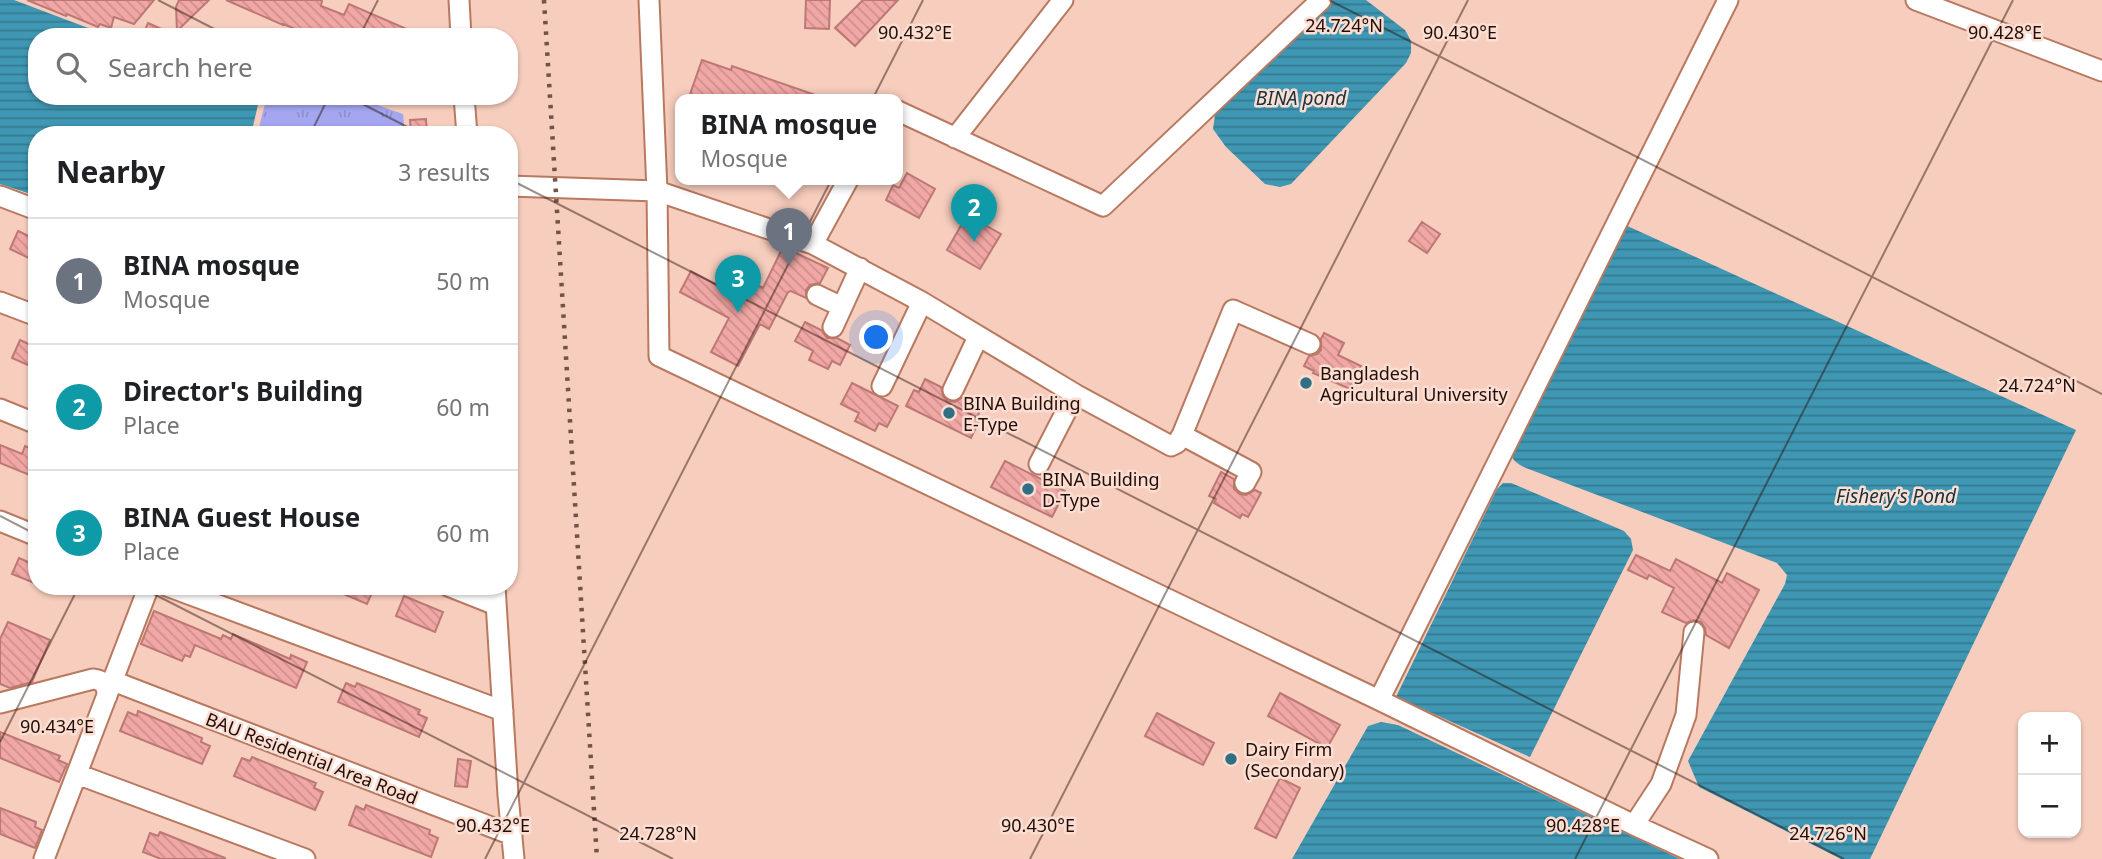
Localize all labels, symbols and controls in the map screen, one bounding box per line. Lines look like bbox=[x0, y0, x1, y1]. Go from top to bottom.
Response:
text: 24.724°N bbox=[1305, 13, 1383, 37]
text: 90.432°E bbox=[878, 20, 952, 44]
text: 90.430°E bbox=[1423, 20, 1497, 44]
text: 90.428°E bbox=[1968, 20, 2042, 44]
search box bbox=[28, 28, 518, 105]
icon: search bbox=[52, 48, 90, 86]
text: Search here bbox=[108, 49, 253, 85]
water label: BINA pond bbox=[1256, 85, 1347, 111]
popup bbox=[675, 94, 903, 185]
text: BINA mosque bbox=[701, 106, 877, 142]
text: Mosque bbox=[701, 142, 788, 174]
text: Nearby bbox=[56, 151, 165, 192]
text: 3 results bbox=[398, 156, 490, 188]
pin: 2 bbox=[951, 184, 997, 242]
pin: 1 bbox=[766, 208, 812, 266]
text: BINA mosque bbox=[123, 247, 300, 283]
pin: 3 bbox=[715, 255, 761, 313]
text: 1 bbox=[72, 265, 86, 297]
text: 50 m bbox=[436, 265, 490, 297]
text: Mosque bbox=[123, 283, 210, 315]
your location bbox=[859, 320, 893, 354]
place label: Bangladesh Agricultural University bbox=[1320, 361, 1509, 406]
text: Director's Building bbox=[123, 373, 363, 409]
text: 24.724°N bbox=[1998, 373, 2076, 397]
marker: Bangladesh Agricultural University bbox=[1298, 375, 1314, 391]
text: 2 bbox=[72, 391, 86, 423]
text: 60 m bbox=[436, 391, 490, 423]
place label: BINA Building E-Type bbox=[963, 391, 1081, 436]
marker: BINA Building E-Type bbox=[941, 405, 957, 421]
text: Place bbox=[123, 409, 180, 441]
place label: BINA Building D-Type bbox=[1042, 467, 1160, 512]
marker: BINA Building D-Type bbox=[1020, 481, 1036, 497]
water label: Fishery's Pond bbox=[1836, 483, 1957, 509]
text: BINA Guest House bbox=[123, 499, 360, 535]
text: 3 bbox=[72, 517, 86, 549]
text: 60 m bbox=[436, 517, 490, 549]
text: Place bbox=[123, 535, 180, 567]
street label: BAU Residential Area Road bbox=[203, 706, 421, 810]
map controls bbox=[2018, 712, 2081, 838]
button: + bbox=[2018, 712, 2081, 775]
text: 90.434°E bbox=[20, 714, 94, 738]
place label: Dairy Firm (Secondary) bbox=[1245, 737, 1344, 782]
marker: Dairy Firm (Secondary) bbox=[1223, 751, 1239, 767]
button: − bbox=[2018, 775, 2081, 838]
text: 90.432°E bbox=[456, 813, 530, 837]
text: 90.430°E bbox=[1001, 813, 1075, 837]
text: 90.428°E bbox=[1546, 813, 1620, 837]
text: 24.728°N bbox=[619, 821, 697, 845]
text: 24.726°N bbox=[1789, 821, 1867, 845]

